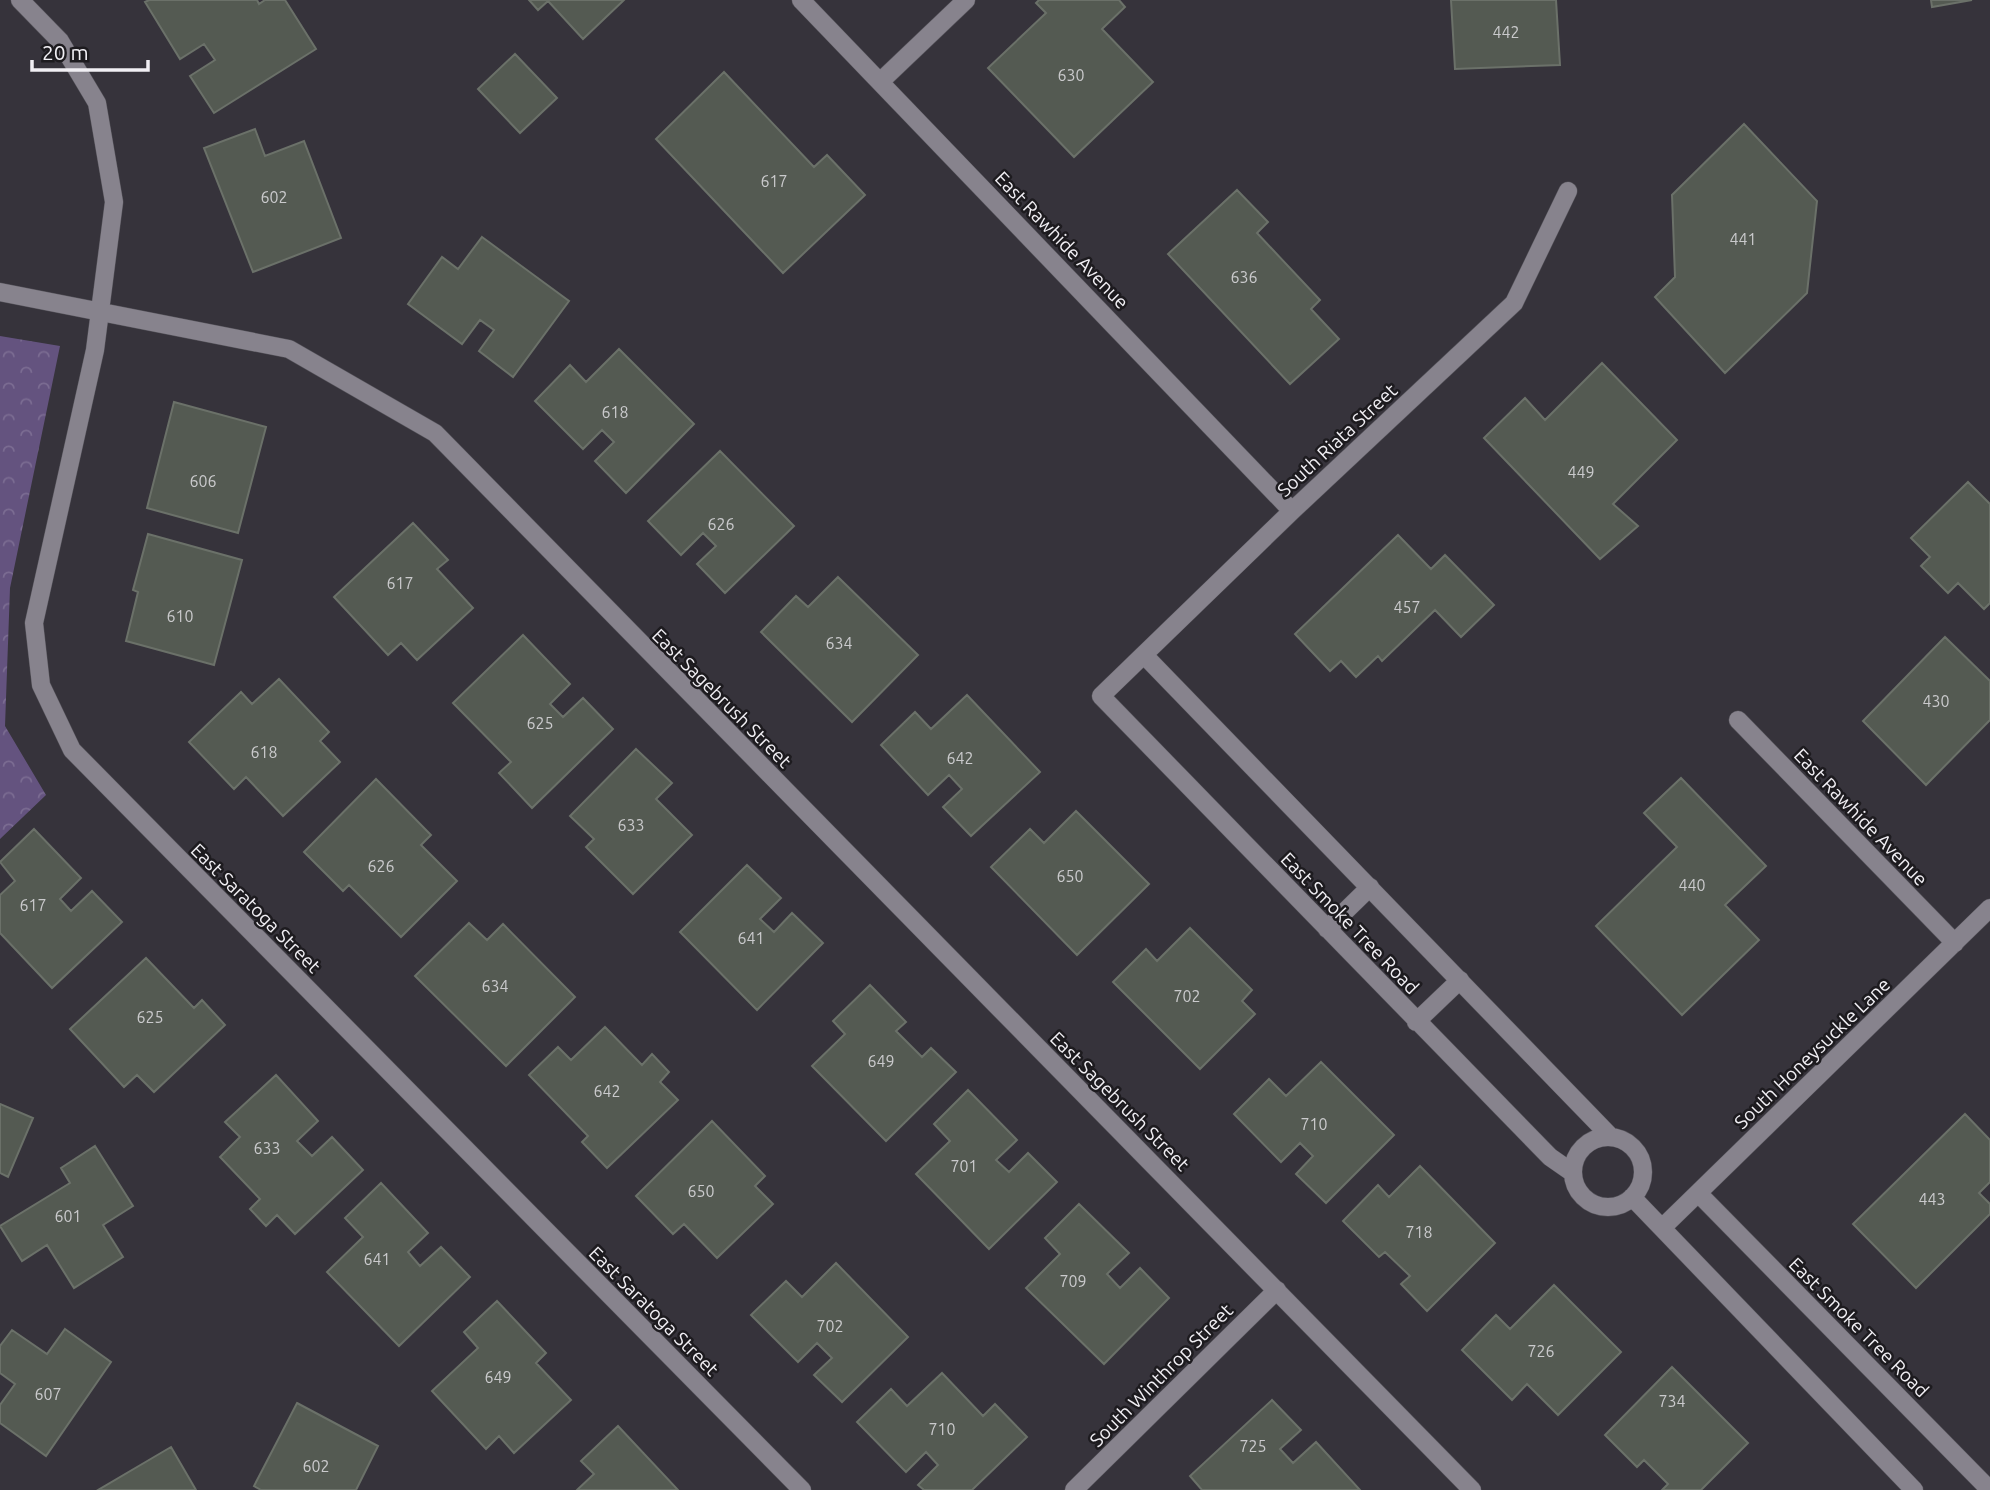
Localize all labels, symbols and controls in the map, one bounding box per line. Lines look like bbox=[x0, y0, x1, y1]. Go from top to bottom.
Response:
house number: 442 bbox=[1492, 23, 1520, 41]
scale bar bbox=[32, 28, 147, 72]
text: 20 m bbox=[42, 40, 89, 64]
house number: 630 bbox=[1057, 66, 1085, 84]
street label: East Rawhide Avenue bbox=[991, 167, 1133, 313]
house number: 617 bbox=[760, 172, 788, 190]
house number: 602 bbox=[260, 188, 288, 206]
house number: 441 bbox=[1729, 230, 1757, 248]
house number: 636 bbox=[1230, 268, 1258, 286]
street label: South Riata Street bbox=[1273, 379, 1402, 501]
house number: 618 bbox=[601, 403, 629, 421]
house number: 449 bbox=[1567, 463, 1595, 481]
house number: 606 bbox=[189, 472, 217, 490]
house number: 626 bbox=[707, 515, 735, 533]
house number: 617 bbox=[386, 574, 414, 592]
house number: 457 bbox=[1393, 598, 1421, 616]
house number: 610 bbox=[166, 607, 194, 625]
street label: East Sagebrush Street bbox=[648, 624, 796, 772]
house number: 634 bbox=[825, 634, 853, 652]
house number: 430 bbox=[1922, 692, 1950, 710]
house number: 625 bbox=[526, 714, 554, 732]
house number: 618 bbox=[250, 743, 278, 761]
street label: East Rawhide Avenue bbox=[1790, 744, 1932, 890]
house number: 642 bbox=[946, 749, 974, 767]
house number: 633 bbox=[617, 816, 645, 834]
street label: East Saratoga Street bbox=[187, 839, 326, 978]
street label: East Smoke Tree Road bbox=[1277, 848, 1423, 998]
house number: 626 bbox=[367, 857, 395, 875]
house number: 650 bbox=[1056, 867, 1084, 885]
house number: 440 bbox=[1678, 876, 1706, 894]
house number: 617 bbox=[19, 896, 47, 914]
house number: 641 bbox=[737, 929, 765, 947]
street label: South Honeysuckle Lane bbox=[1730, 973, 1894, 1133]
house number: 634 bbox=[481, 977, 509, 995]
house number: 702 bbox=[1173, 987, 1201, 1005]
house number: 625 bbox=[136, 1008, 164, 1026]
street label: East Sagebrush Street bbox=[1046, 1027, 1194, 1175]
house number: 649 bbox=[867, 1052, 895, 1070]
house number: 642 bbox=[593, 1082, 621, 1100]
house number: 710 bbox=[1300, 1115, 1328, 1133]
house number: 633 bbox=[253, 1139, 281, 1157]
house number: 701 bbox=[950, 1157, 978, 1175]
house number: 650 bbox=[687, 1182, 715, 1200]
house number: 443 bbox=[1918, 1190, 1946, 1208]
house number: 601 bbox=[54, 1207, 82, 1225]
house number: 718 bbox=[1405, 1223, 1433, 1241]
street label: East Saratoga Street bbox=[585, 1242, 724, 1381]
house number: 641 bbox=[363, 1250, 391, 1268]
street label: East Smoke Tree Road bbox=[1785, 1253, 1933, 1401]
house number: 709 bbox=[1059, 1272, 1087, 1290]
street label: South Winthrop Street bbox=[1085, 1299, 1237, 1451]
house number: 702 bbox=[816, 1317, 844, 1335]
house number: 726 bbox=[1527, 1342, 1555, 1360]
house number: 649 bbox=[484, 1368, 512, 1386]
house number: 607 bbox=[34, 1385, 62, 1403]
house number: 734 bbox=[1658, 1392, 1686, 1410]
house number: 710 bbox=[928, 1420, 956, 1438]
house number: 725 bbox=[1239, 1437, 1267, 1455]
house number: 602 bbox=[302, 1457, 330, 1475]

